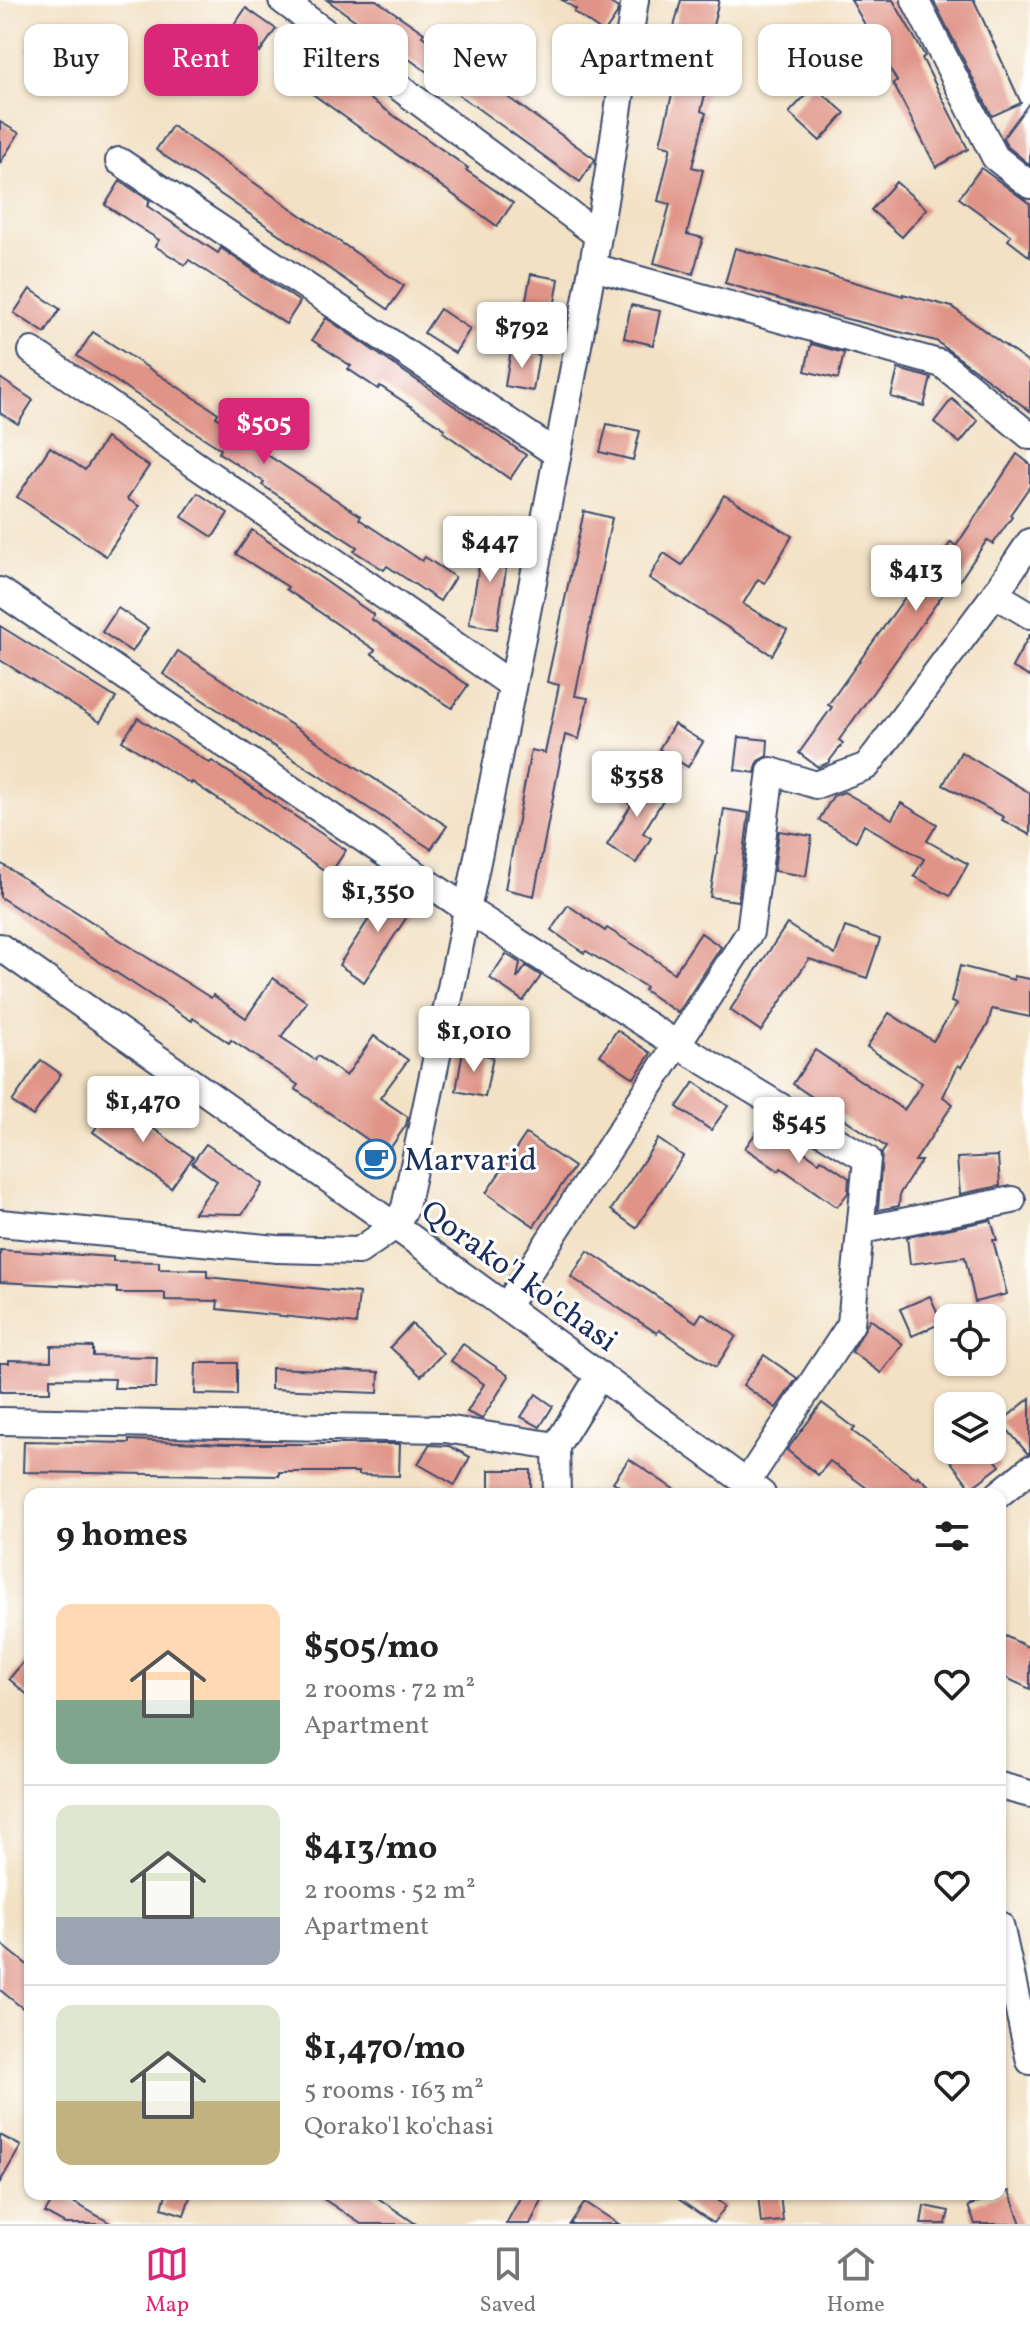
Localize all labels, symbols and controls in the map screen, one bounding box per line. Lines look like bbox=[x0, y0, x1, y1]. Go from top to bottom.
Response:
chip: Buy bbox=[24, 24, 128, 96]
chip: Rent bbox=[144, 24, 258, 96]
chip: Filters bbox=[274, 24, 408, 96]
chip: New bbox=[424, 24, 536, 96]
chip: Apartment bbox=[552, 24, 742, 96]
chip: House bbox=[758, 24, 891, 96]
pin: $792 bbox=[475, 302, 569, 370]
text: $792 bbox=[495, 310, 549, 346]
pin: $505 bbox=[217, 398, 311, 466]
text: $505 bbox=[236, 406, 292, 442]
pin: $447 bbox=[443, 516, 537, 584]
text: $447 bbox=[461, 524, 519, 560]
pin: $413 bbox=[869, 545, 963, 613]
text: $413 bbox=[889, 553, 943, 589]
pin: $358 bbox=[590, 751, 684, 819]
text: $358 bbox=[610, 759, 664, 795]
pin: $1,350 bbox=[313, 866, 443, 934]
text: $1,350 bbox=[341, 874, 415, 910]
pin: $1,010 bbox=[409, 1006, 539, 1074]
text: $1,010 bbox=[437, 1014, 511, 1050]
pin: $1,470 bbox=[78, 1076, 208, 1144]
text: $1,470 bbox=[105, 1084, 181, 1120]
pin: $545 bbox=[752, 1097, 846, 1165]
text: $545 bbox=[772, 1105, 826, 1141]
cafe icon: Marvarid bbox=[355, 1138, 397, 1180]
place label: Marvarid bbox=[404, 1140, 537, 1184]
street label: Qorako'l ko'chasi bbox=[411, 1191, 626, 1364]
map controls bbox=[934, 1304, 1006, 1464]
button: locate bbox=[934, 1304, 1006, 1376]
button: layers bbox=[934, 1392, 1006, 1464]
text: 9 homes bbox=[56, 1513, 188, 1560]
icon: filters bbox=[930, 1514, 974, 1558]
text: $505/mo bbox=[304, 1625, 439, 1672]
icon: home bbox=[120, 1636, 216, 1732]
icon: heart bbox=[930, 1662, 974, 1706]
text: 2 rooms · 72 m² bbox=[304, 1672, 475, 1708]
text: Apartment bbox=[304, 1708, 429, 1744]
text: $413/mo bbox=[304, 1826, 437, 1873]
icon: home bbox=[120, 1837, 216, 1933]
icon: heart bbox=[930, 1863, 974, 1907]
text: 2 rooms · 52 m² bbox=[304, 1873, 476, 1909]
text: Apartment bbox=[304, 1909, 429, 1945]
text: $1,470/mo bbox=[304, 2026, 466, 2073]
icon: home bbox=[120, 2037, 216, 2133]
icon: heart bbox=[930, 2063, 974, 2107]
text: 5 rooms · 163 m² bbox=[304, 2073, 484, 2109]
text: Qorako'l ko'chasi bbox=[304, 2109, 494, 2145]
tab: Map bbox=[145, 2242, 189, 2321]
tab: Saved bbox=[480, 2242, 536, 2321]
tab: Home bbox=[827, 2242, 885, 2321]

